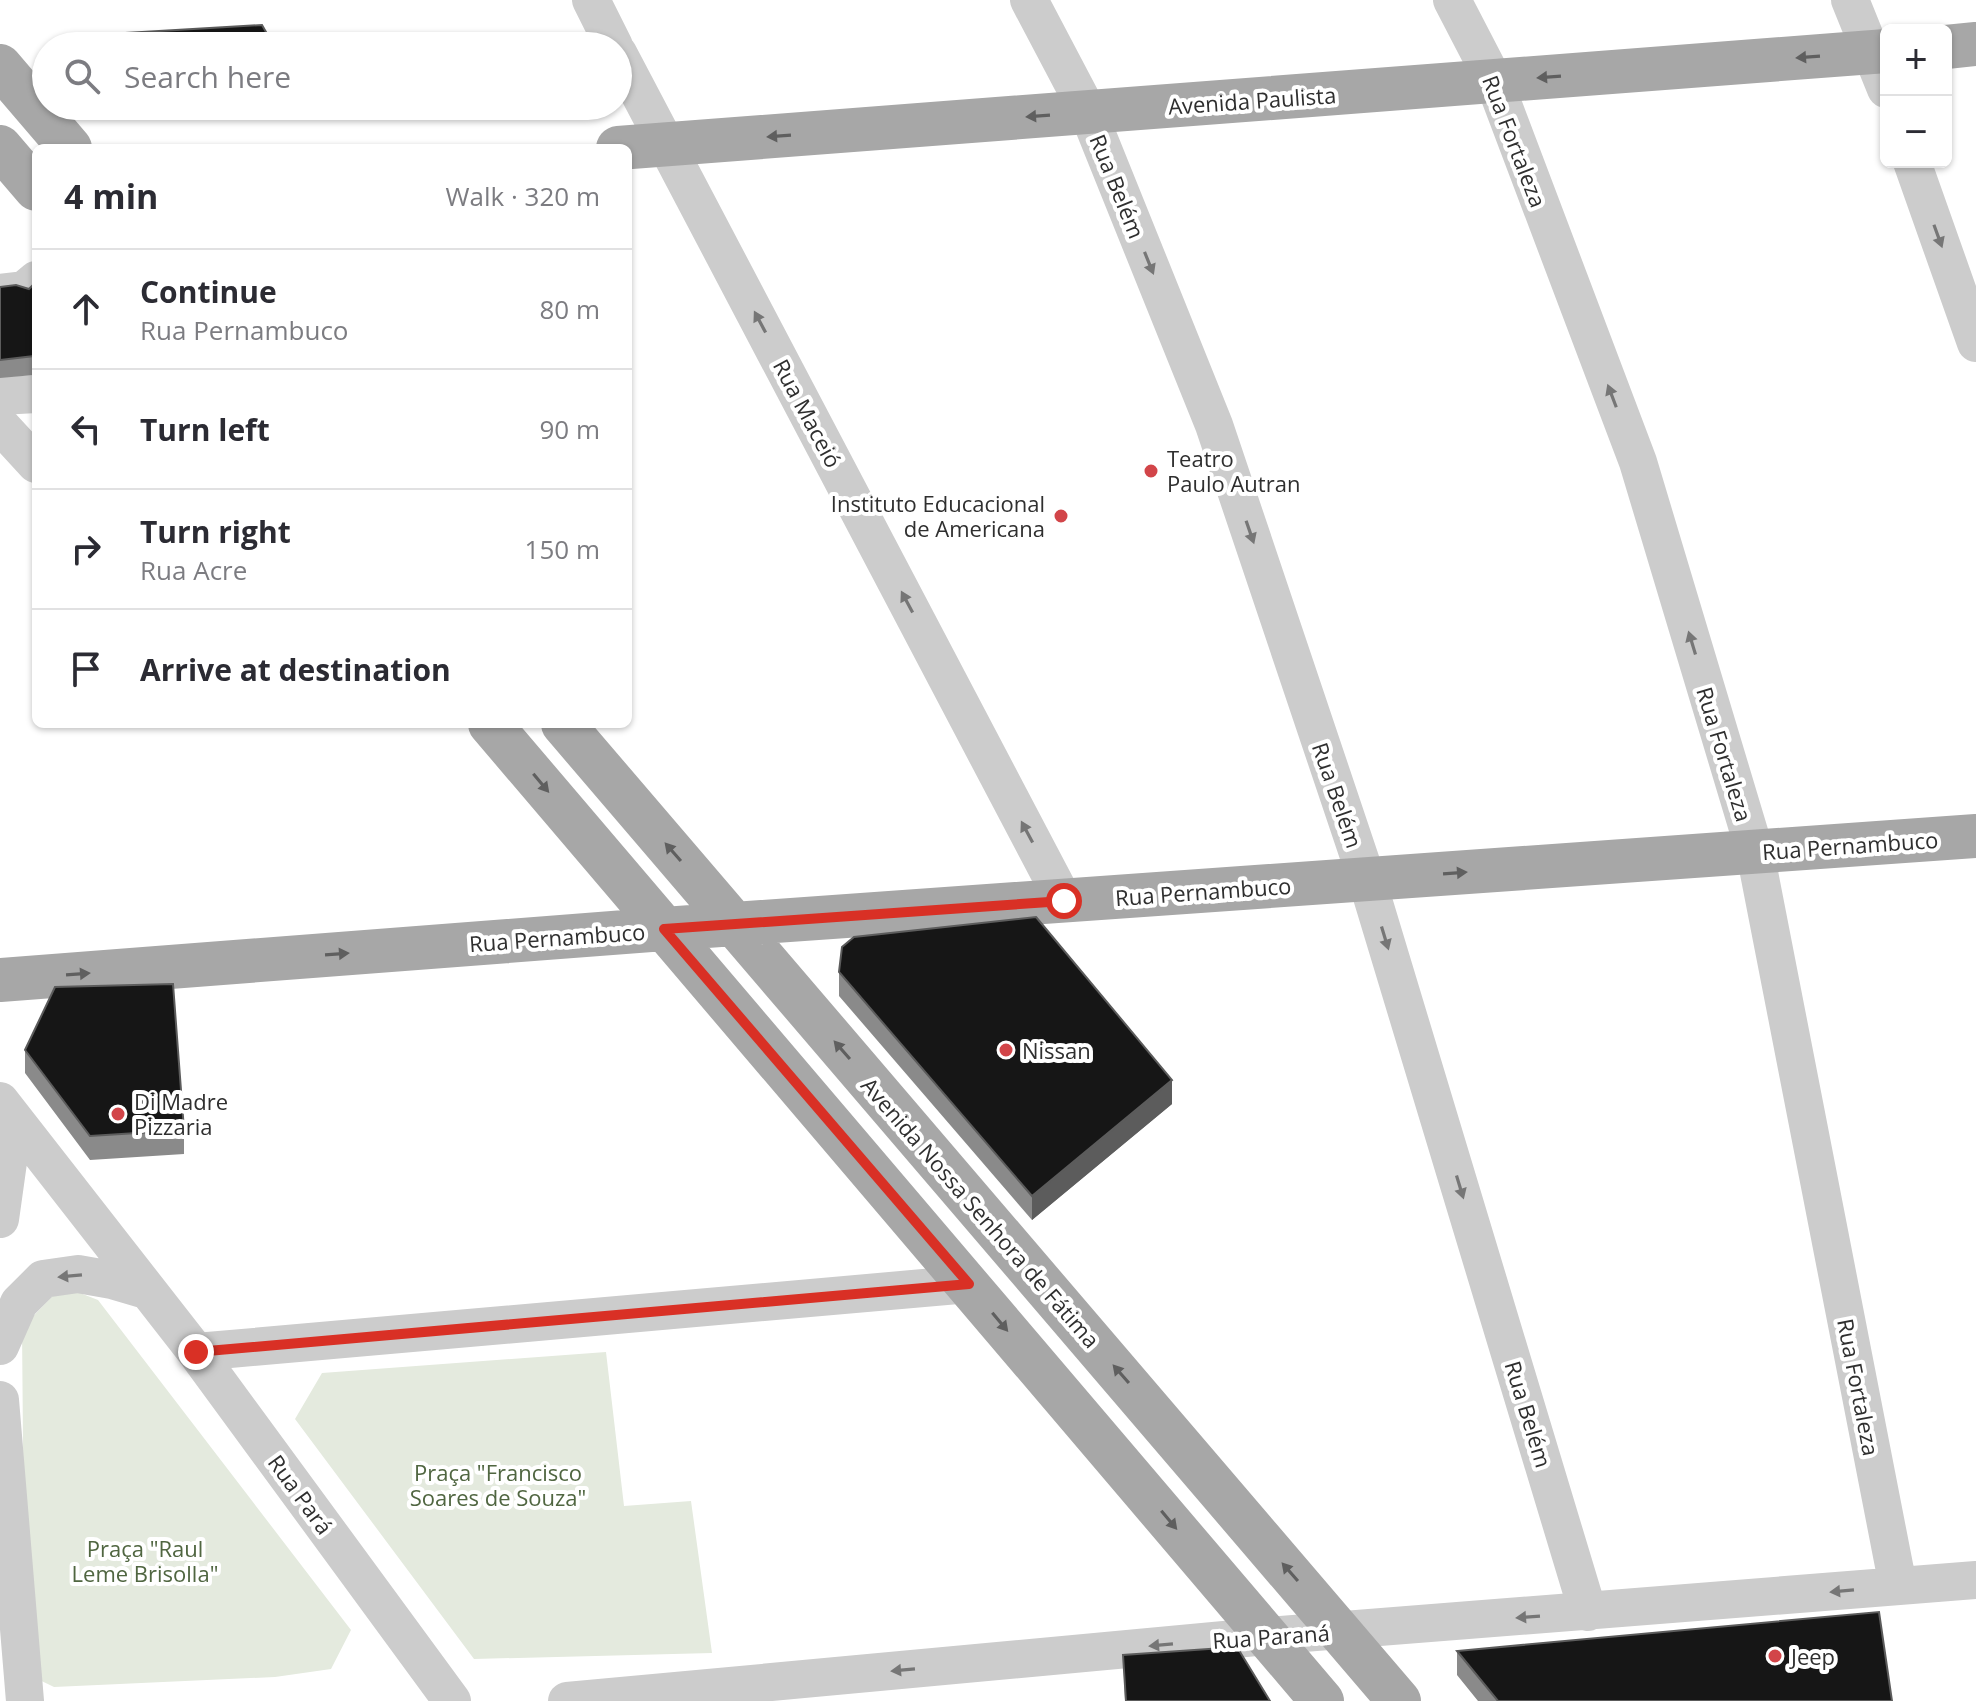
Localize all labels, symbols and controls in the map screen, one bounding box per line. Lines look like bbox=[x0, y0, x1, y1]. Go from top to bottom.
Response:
map controls bbox=[1880, 24, 1952, 168]
button: + bbox=[1880, 24, 1952, 96]
search box bbox=[32, 32, 632, 120]
one-way arrow bbox=[1795, 51, 1820, 64]
icon: search bbox=[60, 54, 104, 98]
text: Search here bbox=[124, 56, 291, 97]
street label: Rua Fortaleza bbox=[1476, 71, 1554, 211]
one-way arrow bbox=[1536, 71, 1561, 84]
street label: Avenida Paulista bbox=[1167, 79, 1337, 121]
button: − bbox=[1880, 96, 1952, 168]
one-way arrow bbox=[1026, 110, 1051, 123]
street label: Rua Belém bbox=[1084, 129, 1152, 243]
one-way arrow bbox=[766, 130, 791, 143]
text: 4 min bbox=[64, 173, 158, 219]
text: Walk · 320 m bbox=[446, 178, 600, 214]
one-way arrow bbox=[1932, 224, 1945, 248]
one-way arrow bbox=[1142, 251, 1155, 275]
text: Continue bbox=[140, 271, 277, 312]
icon: ahead bbox=[64, 287, 108, 331]
text: 80 m bbox=[539, 291, 600, 327]
one-way arrow bbox=[754, 311, 768, 333]
text: Rua Pernambuco bbox=[140, 312, 348, 348]
street label: Rua Maceió bbox=[767, 354, 849, 472]
one-way arrow bbox=[1605, 384, 1618, 408]
icon: left bbox=[64, 407, 108, 451]
text: Turn left bbox=[140, 409, 270, 450]
text: 90 m bbox=[539, 411, 600, 447]
place label: Teatro Paulo Autran bbox=[1167, 443, 1300, 498]
marker: Teatro Paulo Autran bbox=[1142, 462, 1160, 480]
place label: Instituto Educacional de Americana bbox=[831, 488, 1045, 543]
marker: Instituto Educacional de Americana bbox=[1052, 507, 1070, 525]
text: Turn right bbox=[140, 511, 291, 552]
one-way arrow bbox=[1244, 520, 1257, 544]
icon: right bbox=[64, 527, 108, 571]
text: 150 m bbox=[525, 531, 600, 567]
text: Rua Acre bbox=[140, 552, 247, 588]
one-way arrow bbox=[900, 591, 914, 613]
one-way arrow bbox=[1685, 631, 1698, 655]
icon: arrive bbox=[64, 647, 108, 691]
text: Arrive at destination bbox=[140, 649, 451, 690]
street label: Rua Fortaleza bbox=[1690, 683, 1760, 825]
street label: Rua Belém bbox=[1306, 738, 1370, 852]
one-way arrow bbox=[532, 773, 549, 793]
one-way arrow bbox=[1021, 821, 1034, 844]
street label: Rua Pernambuco bbox=[1761, 824, 1939, 866]
one-way arrow bbox=[664, 843, 682, 862]
one-way arrow bbox=[1443, 866, 1468, 879]
street label: Rua Pernambuco bbox=[1114, 870, 1292, 912]
route start bbox=[1046, 883, 1082, 919]
street label: Rua Pernambuco bbox=[468, 916, 646, 958]
one-way arrow bbox=[1379, 927, 1392, 951]
one-way arrow bbox=[325, 947, 350, 960]
one-way arrow bbox=[66, 967, 91, 980]
place label: Nissan bbox=[1022, 1035, 1091, 1065]
one-way arrow bbox=[834, 1040, 851, 1060]
marker: Nissan bbox=[997, 1041, 1015, 1059]
street label: Avenida Nossa Senhora de Fátima bbox=[855, 1070, 1107, 1354]
place label: Di Madre Pizzaria bbox=[134, 1086, 228, 1141]
marker: Di Madre Pizzaria bbox=[109, 1105, 127, 1123]
one-way arrow bbox=[1454, 1176, 1467, 1200]
one-way arrow bbox=[57, 1270, 82, 1283]
one-way arrow bbox=[991, 1312, 1009, 1332]
street label: Rua Fortaleza bbox=[1831, 1316, 1887, 1458]
route end bbox=[178, 1334, 214, 1370]
street label: Rua Belém bbox=[1499, 1357, 1559, 1471]
one-way arrow bbox=[1112, 1365, 1130, 1384]
street label: Rua Pará bbox=[262, 1448, 340, 1540]
park label: Praça "Francisco Soares de Souza" bbox=[410, 1457, 586, 1512]
one-way arrow bbox=[1160, 1510, 1177, 1530]
park label: Praça "Raul Leme Brisolla" bbox=[72, 1533, 218, 1588]
one-way arrow bbox=[1282, 1562, 1299, 1582]
one-way arrow bbox=[1829, 1585, 1854, 1598]
one-way arrow bbox=[1515, 1611, 1540, 1624]
street label: Rua Paraná bbox=[1211, 1617, 1331, 1655]
one-way arrow bbox=[1149, 1639, 1174, 1652]
place label: Jeep bbox=[1789, 1641, 1835, 1671]
marker: Jeep bbox=[1766, 1647, 1784, 1665]
one-way arrow bbox=[890, 1663, 915, 1676]

